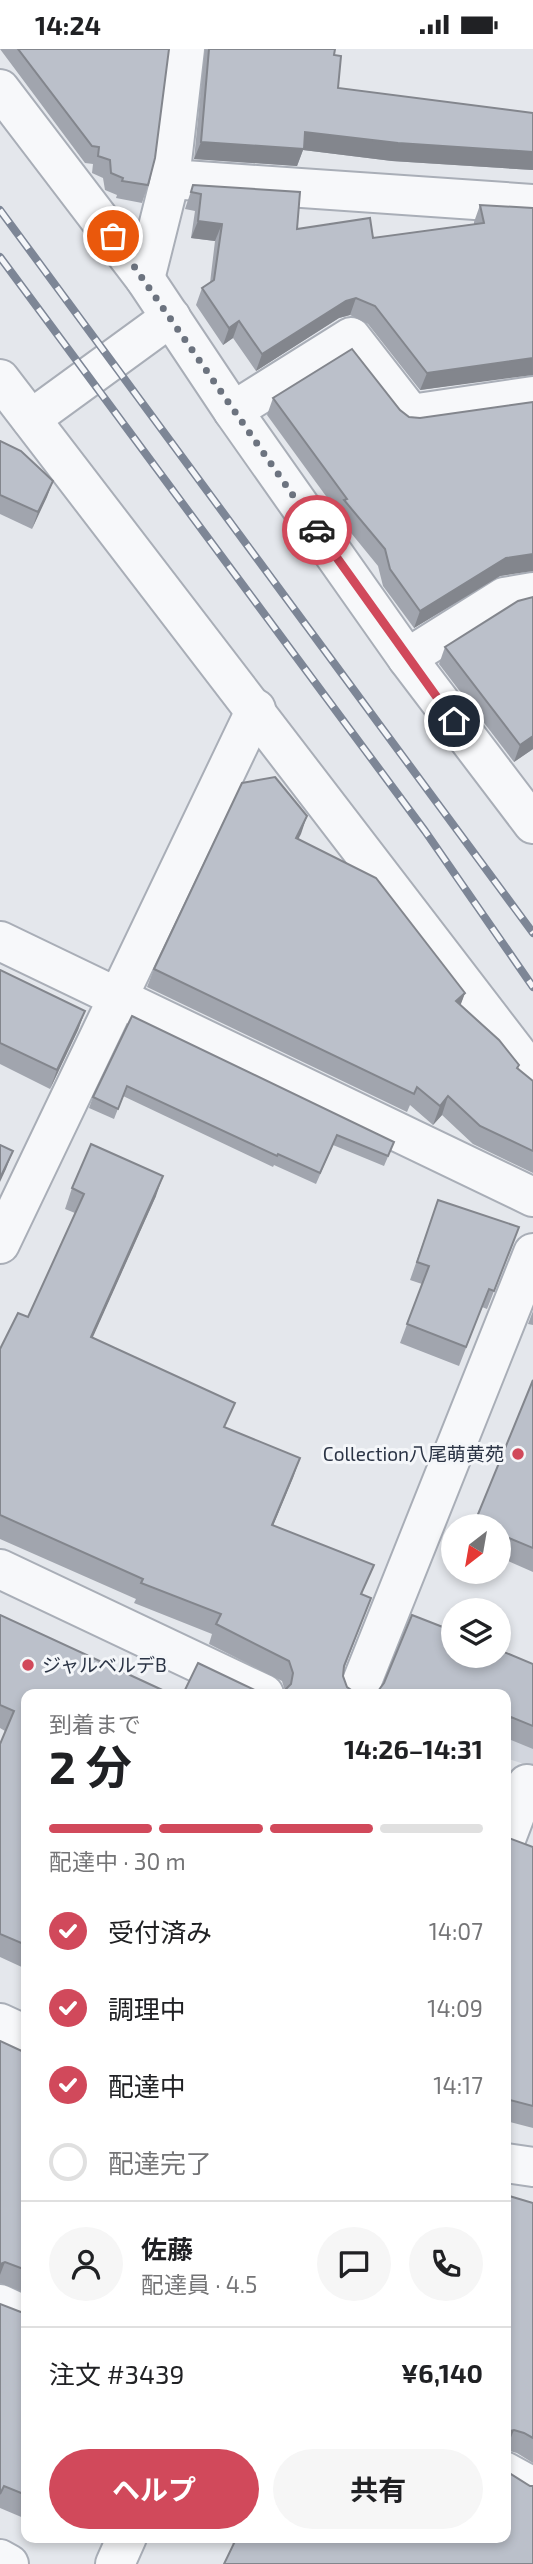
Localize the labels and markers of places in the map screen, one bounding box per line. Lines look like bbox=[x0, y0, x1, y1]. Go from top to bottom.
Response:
pin bbox=[83, 206, 143, 266]
pin bbox=[424, 691, 484, 751]
place label: Collection八尾萌黄苑 bbox=[323, 1442, 504, 1465]
marker: Collection八尾萌黄苑 bbox=[510, 1446, 526, 1462]
place label: ジャルベルデB bbox=[42, 1653, 167, 1676]
marker: ジャルベルデB bbox=[20, 1657, 36, 1673]

